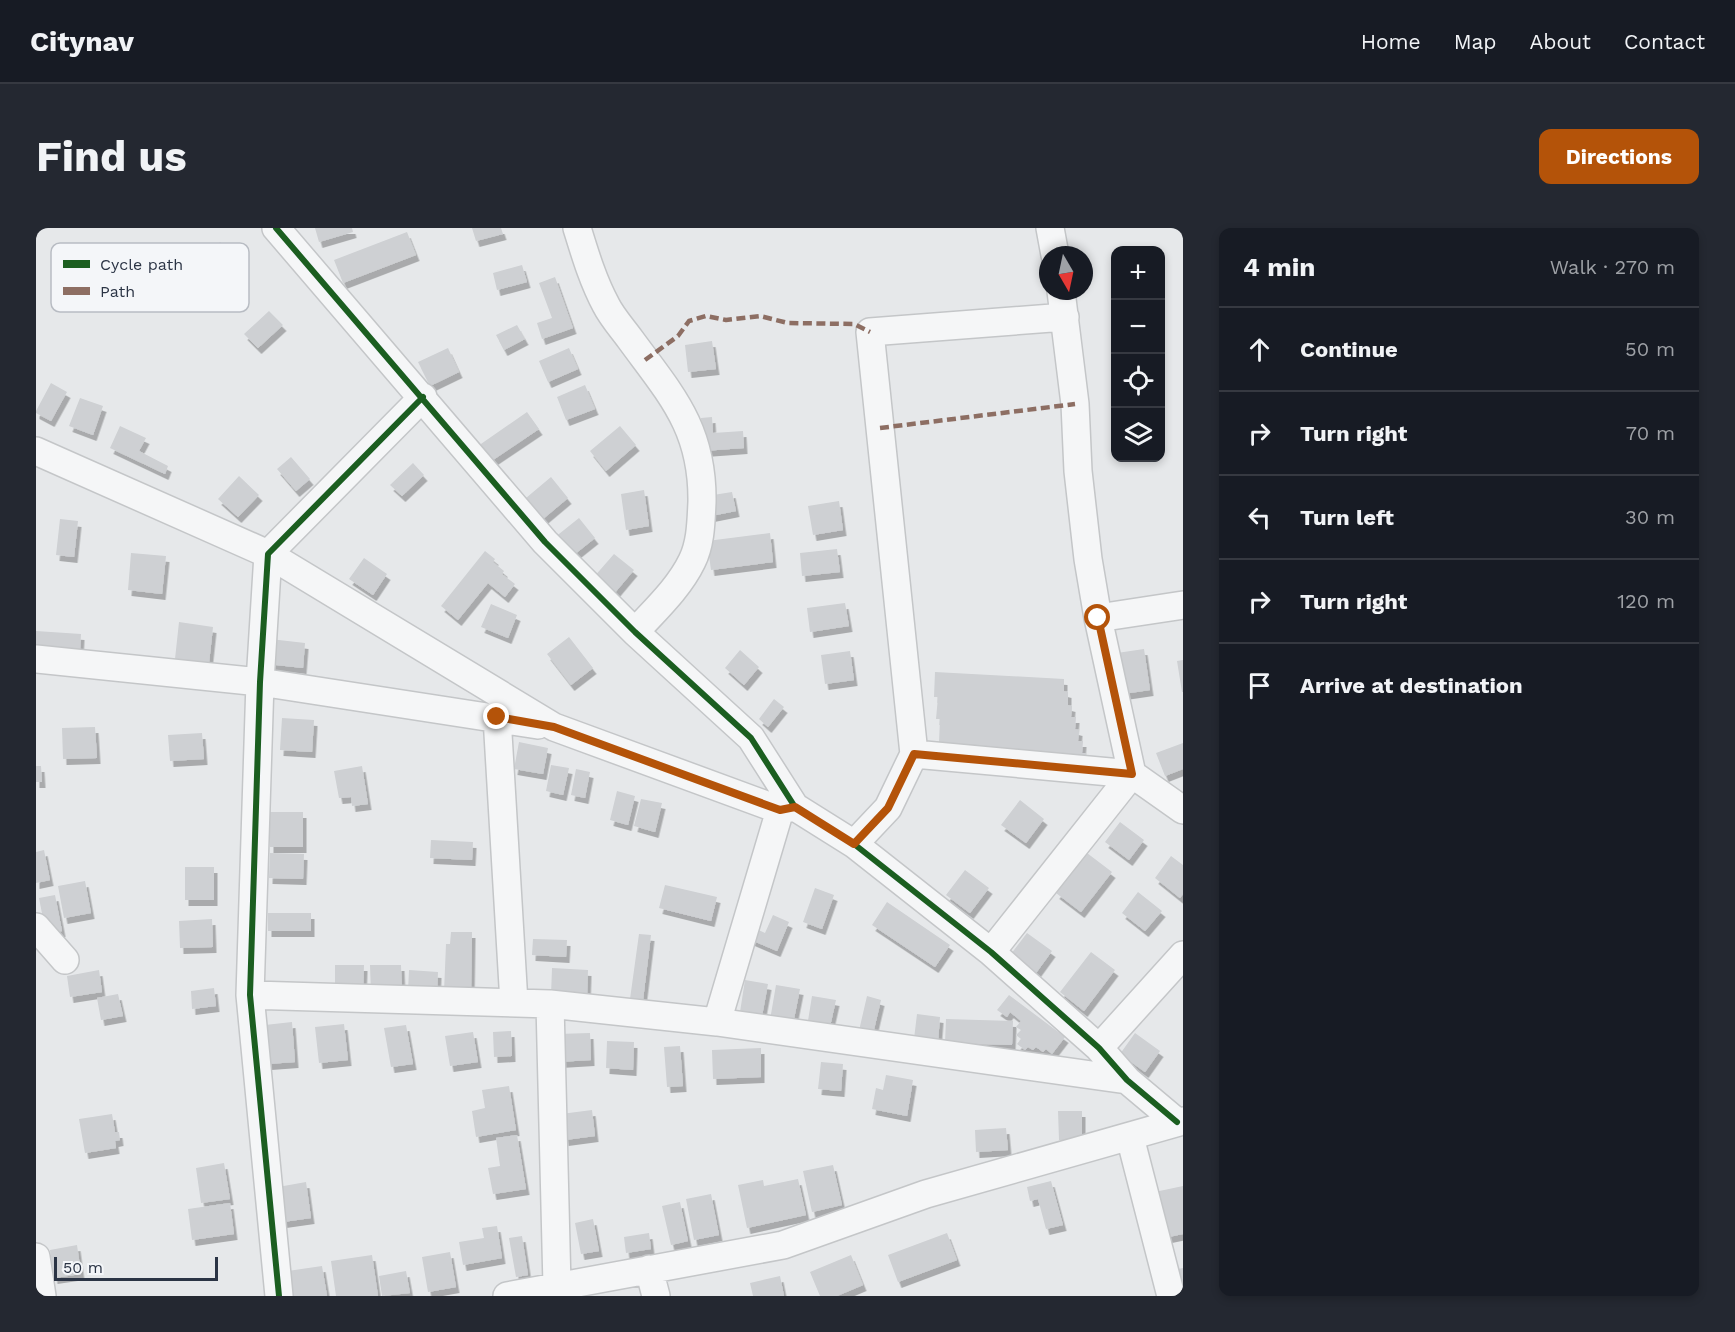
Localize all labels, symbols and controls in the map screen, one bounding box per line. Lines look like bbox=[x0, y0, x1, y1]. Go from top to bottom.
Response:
text: Citynav bbox=[30, 25, 134, 58]
text: Home bbox=[1361, 29, 1421, 54]
text: Map bbox=[1454, 29, 1497, 54]
text: About bbox=[1530, 29, 1591, 54]
text: Contact bbox=[1624, 29, 1705, 54]
button: Directions bbox=[1539, 129, 1699, 184]
text: Find us bbox=[36, 132, 187, 181]
legend bbox=[51, 243, 249, 312]
north arrow bbox=[1039, 246, 1093, 300]
map controls bbox=[1111, 246, 1165, 462]
button: + bbox=[1111, 246, 1165, 300]
text: 4 min bbox=[1243, 252, 1315, 282]
text: Cycle path bbox=[100, 255, 183, 274]
text: Walk · 270 m bbox=[1550, 255, 1675, 279]
text: Path bbox=[100, 282, 135, 301]
button: − bbox=[1111, 300, 1165, 354]
icon: ahead bbox=[1243, 333, 1276, 366]
text: Continue bbox=[1300, 337, 1398, 362]
text: 50 m bbox=[1625, 337, 1675, 361]
button: locate bbox=[1111, 354, 1165, 408]
button: layers bbox=[1111, 408, 1165, 462]
icon: right bbox=[1243, 417, 1276, 450]
text: Turn right bbox=[1300, 421, 1407, 446]
text: 70 m bbox=[1626, 421, 1675, 445]
icon: left bbox=[1243, 501, 1276, 534]
text: Turn left bbox=[1300, 505, 1394, 530]
text: 30 m bbox=[1625, 505, 1675, 529]
icon: right bbox=[1243, 585, 1276, 618]
text: Turn right bbox=[1300, 589, 1407, 614]
text: 120 m bbox=[1617, 589, 1675, 613]
route start bbox=[1084, 604, 1110, 630]
icon: arrive bbox=[1243, 669, 1276, 702]
text: Arrive at destination bbox=[1300, 673, 1523, 698]
route end bbox=[483, 703, 509, 729]
scale bar bbox=[54, 1254, 218, 1282]
text: 50 m bbox=[63, 1258, 103, 1277]

